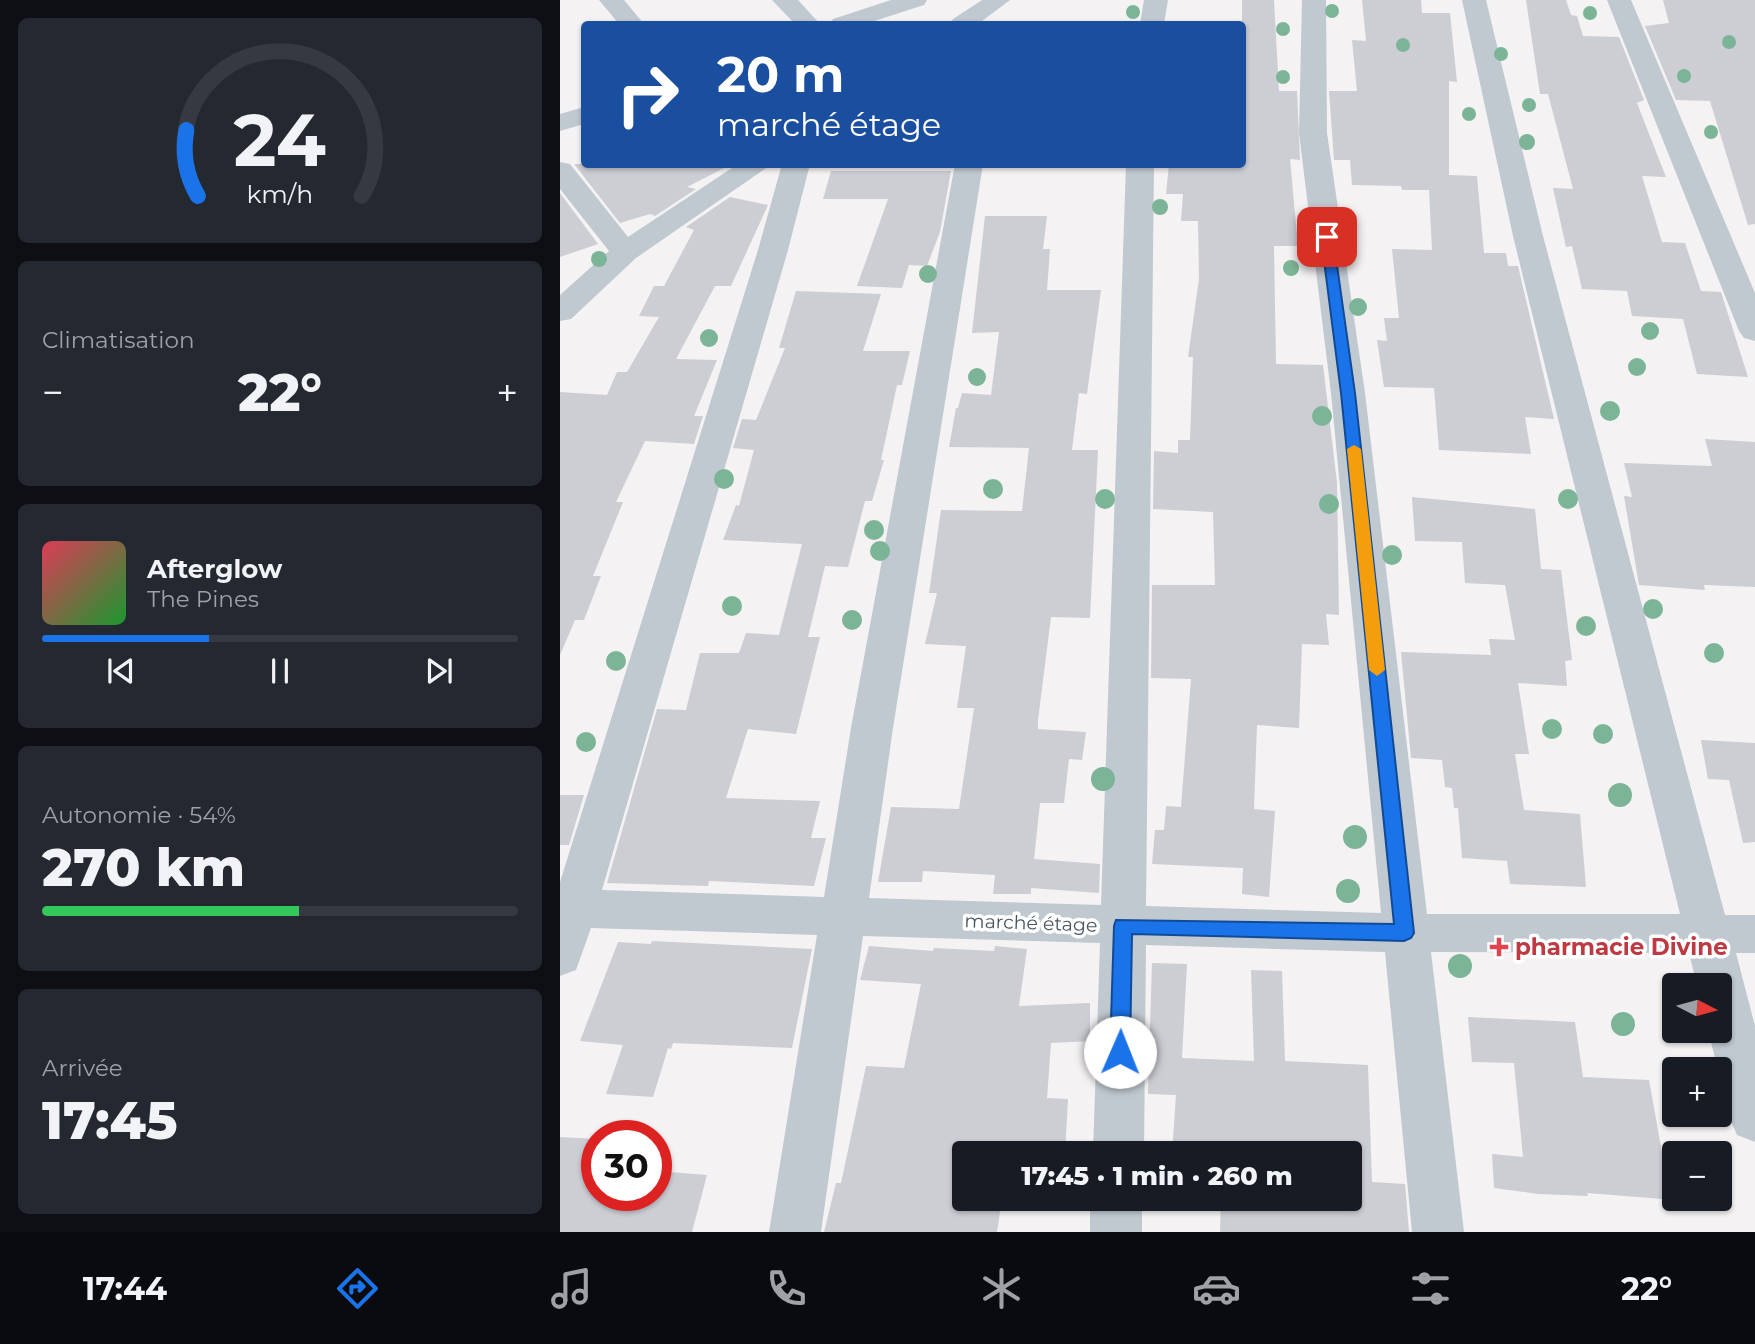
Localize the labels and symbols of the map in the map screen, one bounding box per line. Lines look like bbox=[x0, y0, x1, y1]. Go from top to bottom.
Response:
pin bbox=[1297, 207, 1357, 267]
street label: marché étage bbox=[964, 909, 1098, 937]
place label: pharmacie Divine bbox=[1515, 933, 1728, 961]
marker: pharmacie Divine bbox=[1489, 937, 1509, 957]
north arrow bbox=[1662, 973, 1732, 1043]
position arrow bbox=[1083, 1015, 1157, 1089]
speed limit sign: 30 bbox=[581, 1120, 672, 1211]

